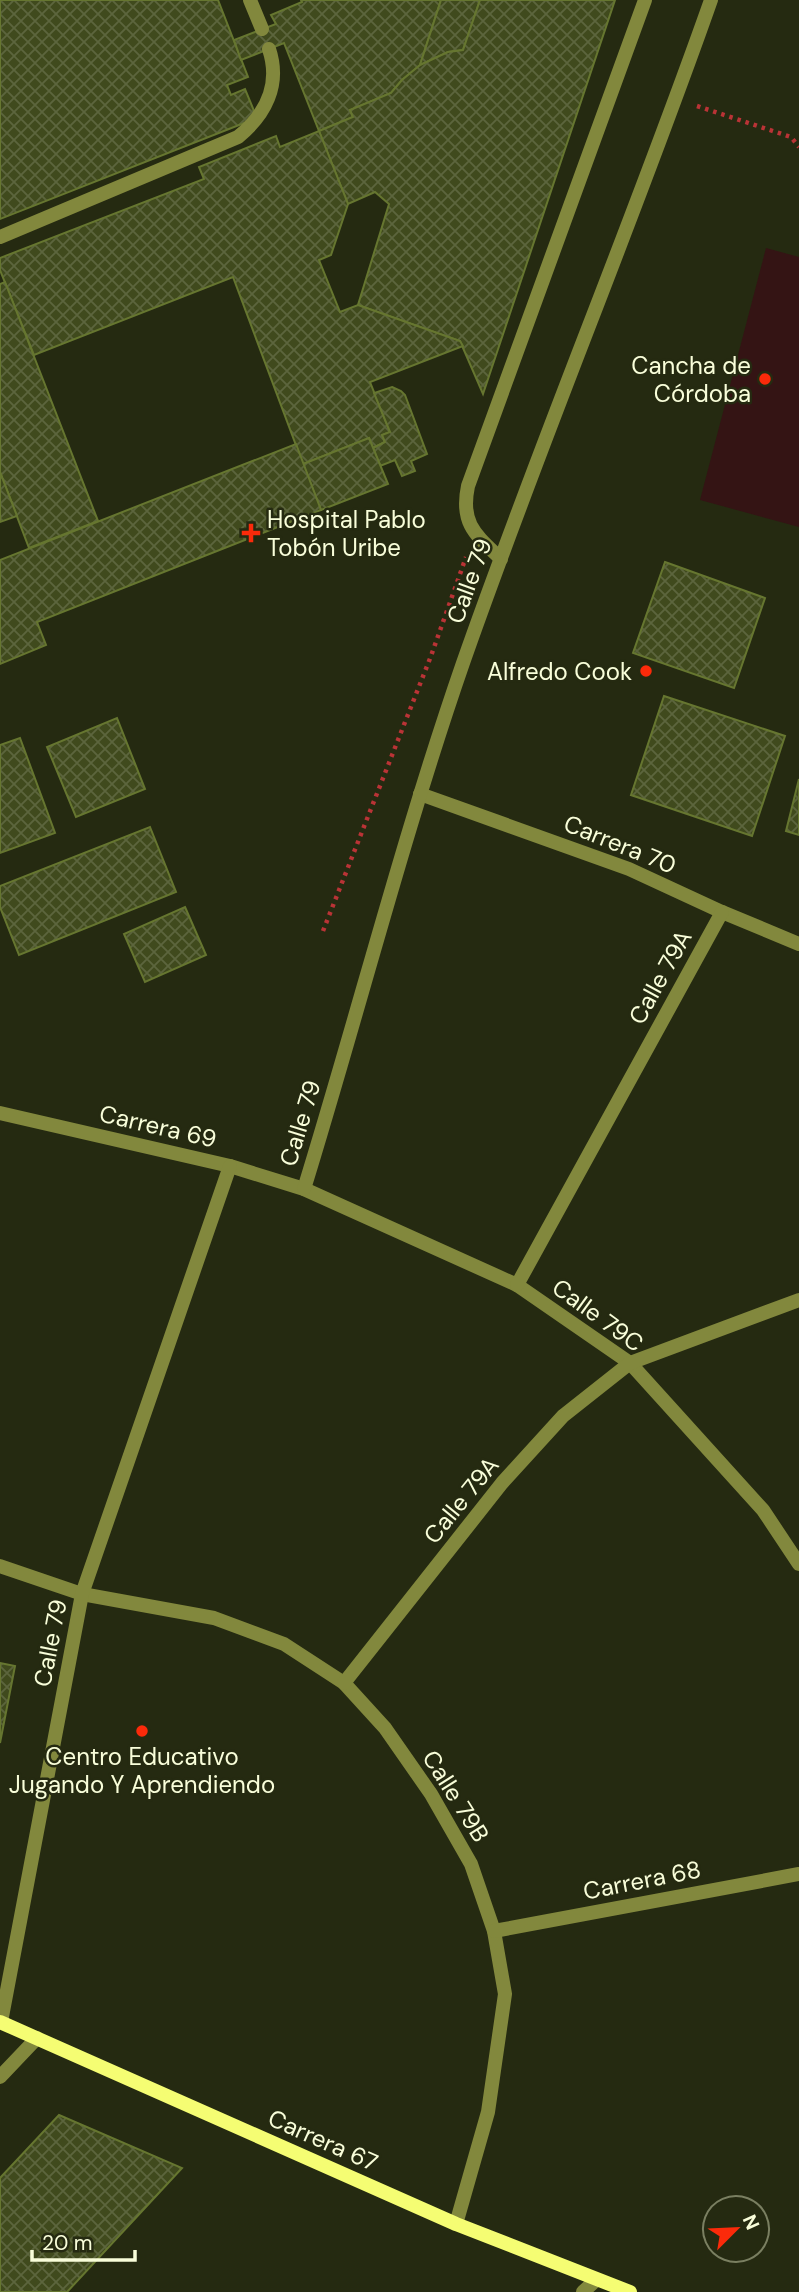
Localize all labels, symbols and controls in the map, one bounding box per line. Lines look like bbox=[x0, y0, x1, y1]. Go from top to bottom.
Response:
place label: Cancha de Córdoba bbox=[631, 350, 751, 409]
marker: Cancha de Córdoba bbox=[757, 371, 773, 387]
place label: Hospital Pablo Tobón Uribe bbox=[267, 504, 426, 563]
marker: Hospital Pablo Tobón Uribe bbox=[241, 523, 261, 543]
street label: Calle 79 bbox=[439, 534, 499, 628]
place label: Alfredo Cook bbox=[487, 656, 632, 687]
marker: Alfredo Cook bbox=[638, 663, 654, 679]
street label: Carrera 70 bbox=[559, 807, 681, 881]
street label: Calle 79A bbox=[621, 924, 699, 1030]
street label: Calle 79 bbox=[272, 1076, 328, 1170]
street label: Carrera 69 bbox=[96, 1097, 220, 1155]
street label: Calle 79C bbox=[546, 1271, 650, 1359]
street label: Calle 79A bbox=[417, 1450, 506, 1550]
street label: Calle 79 bbox=[26, 1597, 74, 1689]
marker: Centro Educativo Jugando Y Aprendiendo bbox=[134, 1723, 150, 1739]
place label: Centro Educativo Jugando Y Aprendiendo bbox=[9, 1741, 275, 1800]
street label: Calle 79B bbox=[416, 1744, 496, 1848]
street label: Carrera 68 bbox=[581, 1853, 703, 1907]
street label: Carrera 67 bbox=[263, 2102, 383, 2178]
north arrow bbox=[701, 2194, 771, 2264]
text: N bbox=[737, 2211, 765, 2234]
scale bar bbox=[32, 2218, 135, 2262]
text: 20 m bbox=[42, 2229, 93, 2257]

